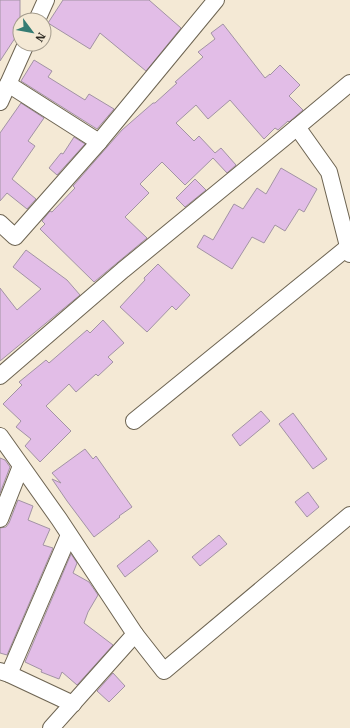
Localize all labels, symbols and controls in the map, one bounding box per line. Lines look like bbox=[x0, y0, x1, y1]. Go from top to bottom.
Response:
north arrow bbox=[12, 12, 52, 52]
text: N bbox=[32, 30, 49, 45]

